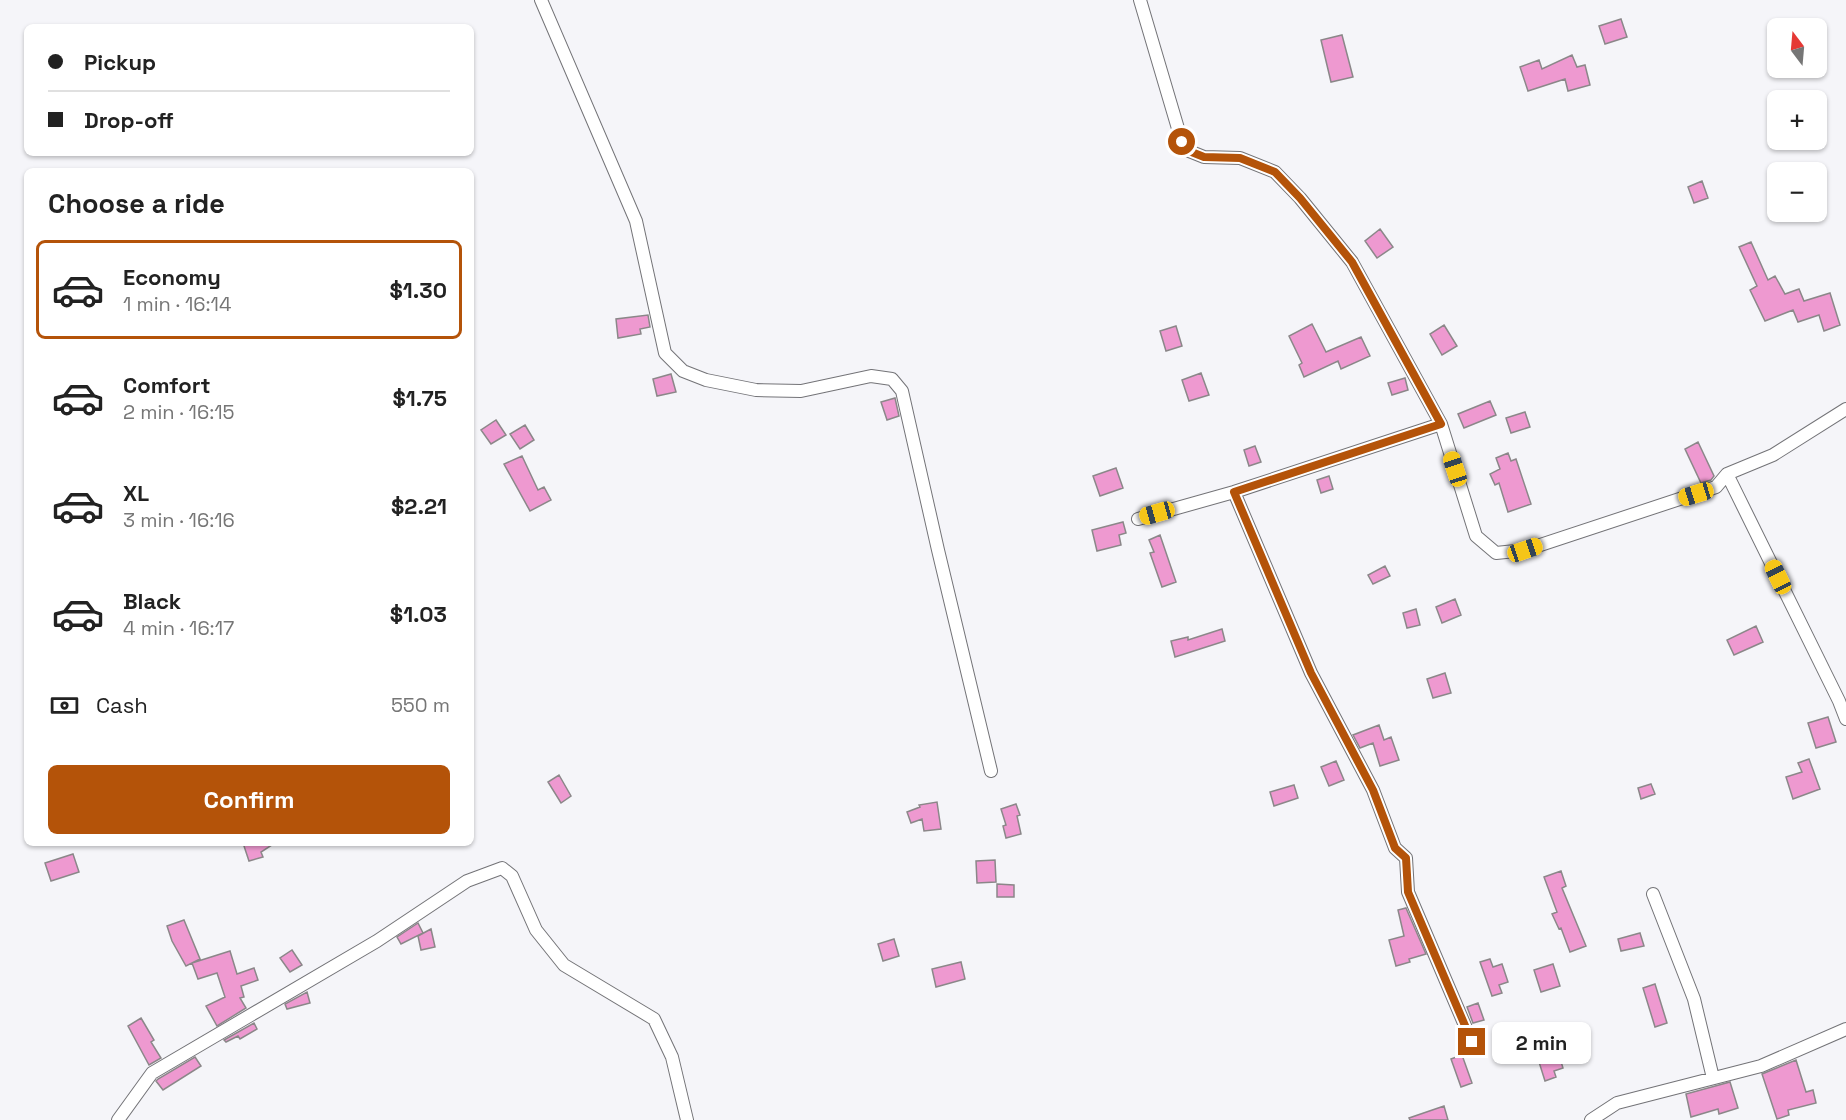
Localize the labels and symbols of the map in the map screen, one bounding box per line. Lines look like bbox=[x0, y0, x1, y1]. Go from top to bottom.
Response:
north arrow bbox=[1767, 18, 1827, 78]
route start bbox=[1168, 128, 1195, 155]
car bbox=[1441, 449, 1469, 489]
car bbox=[1676, 480, 1716, 508]
car bbox=[1137, 499, 1177, 527]
car bbox=[1505, 536, 1545, 564]
car bbox=[1762, 557, 1794, 597]
callout: 2 min bbox=[1493, 1021, 1592, 1063]
route end bbox=[1458, 1028, 1485, 1055]

